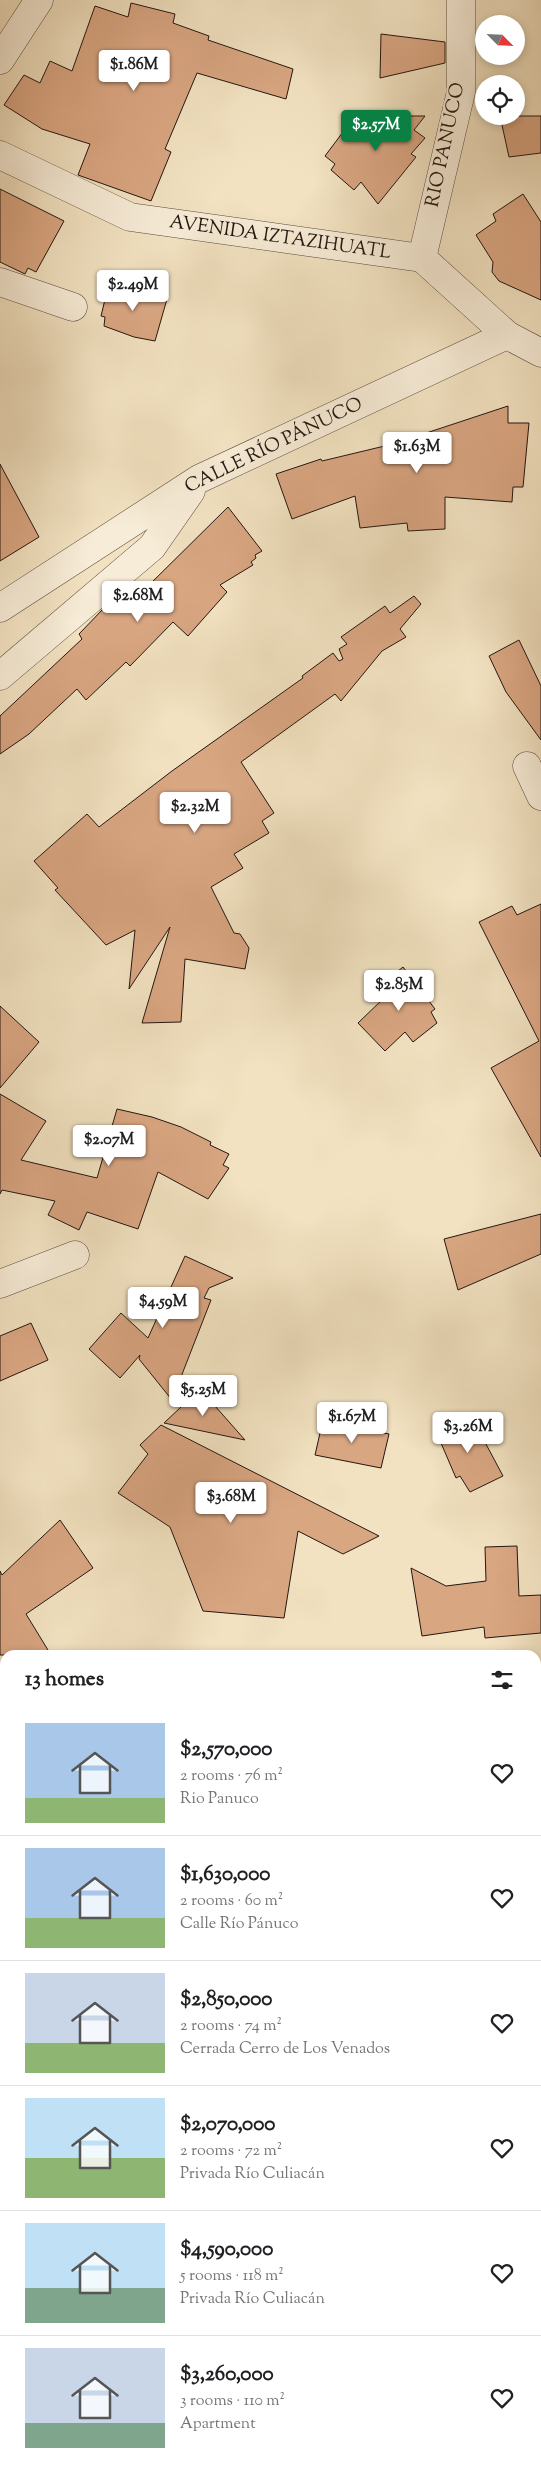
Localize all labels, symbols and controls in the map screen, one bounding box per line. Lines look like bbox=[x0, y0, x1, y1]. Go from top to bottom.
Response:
north arrow bbox=[475, 15, 525, 65]
map controls bbox=[475, 15, 525, 125]
pin: $1.86M bbox=[93, 49, 175, 92]
text: $1.86M bbox=[110, 54, 158, 77]
button: locate bbox=[475, 75, 525, 125]
street label: RIO PANUCO bbox=[420, 80, 472, 210]
pin: $2.57M bbox=[335, 110, 417, 152]
text: $2.57M bbox=[352, 114, 400, 137]
street label: AVENIDA IZTAZIHUATL bbox=[167, 209, 393, 267]
pin: $2.49M bbox=[92, 270, 174, 312]
text: $2.49M bbox=[108, 274, 158, 297]
street label: CALLE RÍO PÁNUCO bbox=[180, 391, 368, 501]
pin: $1.63M bbox=[376, 432, 458, 474]
text: $1.63M bbox=[394, 436, 440, 459]
pin: $2.68M bbox=[97, 580, 179, 623]
text: $2.68M bbox=[113, 585, 163, 608]
pin: $2.32M bbox=[154, 792, 236, 834]
text: $2.32M bbox=[171, 796, 219, 819]
pin: $2.85M bbox=[358, 970, 440, 1012]
text: $2.85M bbox=[375, 974, 423, 997]
pin: $2.07M bbox=[68, 1124, 150, 1167]
text: $2.07M bbox=[84, 1129, 134, 1152]
pin: $4.59M bbox=[122, 1286, 204, 1329]
text: $4.59M bbox=[139, 1291, 187, 1314]
pin: $5.25M bbox=[162, 1374, 244, 1417]
text: $5.25M bbox=[180, 1379, 226, 1402]
pin: $1.67M bbox=[311, 1402, 393, 1444]
text: $1.67M bbox=[328, 1406, 376, 1429]
pin: $3.26M bbox=[427, 1412, 509, 1454]
text: $3.26M bbox=[443, 1416, 493, 1439]
pin: $3.68M bbox=[190, 1482, 272, 1524]
text: $3.68M bbox=[206, 1486, 256, 1509]
text: 13 homes bbox=[25, 1665, 104, 1695]
icon: filters bbox=[488, 1666, 516, 1694]
text: $2,570,000 bbox=[180, 1735, 272, 1765]
icon: home bbox=[65, 1743, 125, 1803]
icon: heart bbox=[488, 1759, 516, 1787]
text: 2 rooms · 76 m² bbox=[180, 1765, 283, 1788]
text: Rio Panuco bbox=[180, 1788, 259, 1811]
text: $1,630,000 bbox=[180, 1860, 270, 1890]
icon: home bbox=[65, 1868, 125, 1928]
icon: heart bbox=[488, 1884, 516, 1912]
text: 2 rooms · 60 m² bbox=[180, 1890, 283, 1913]
text: Calle Río Pánuco bbox=[180, 1913, 298, 1936]
text: $2,850,000 bbox=[180, 1985, 272, 2015]
icon: home bbox=[65, 1993, 125, 2053]
icon: heart bbox=[488, 2009, 516, 2037]
text: 2 rooms · 74 m² bbox=[180, 2015, 282, 2038]
text: Cerrada Cerro de Los Venados bbox=[180, 2038, 390, 2061]
text: $2,070,000 bbox=[180, 2110, 275, 2140]
icon: home bbox=[65, 2118, 125, 2178]
icon: heart bbox=[488, 2134, 516, 2162]
text: 2 rooms · 72 m² bbox=[180, 2140, 282, 2163]
text: Privada Río Culiacán bbox=[180, 2163, 325, 2186]
text: $4,590,000 bbox=[180, 2235, 273, 2265]
icon: home bbox=[65, 2243, 125, 2303]
icon: heart bbox=[488, 2259, 516, 2287]
text: 5 rooms · 118 m² bbox=[180, 2265, 284, 2288]
text: Privada Río Culiacán bbox=[180, 2288, 325, 2311]
text: $3,260,000 bbox=[180, 2360, 274, 2390]
icon: home bbox=[65, 2368, 125, 2428]
icon: heart bbox=[488, 2384, 516, 2412]
text: 3 rooms · 110 m² bbox=[180, 2390, 285, 2413]
text: Apartment bbox=[180, 2413, 256, 2436]

